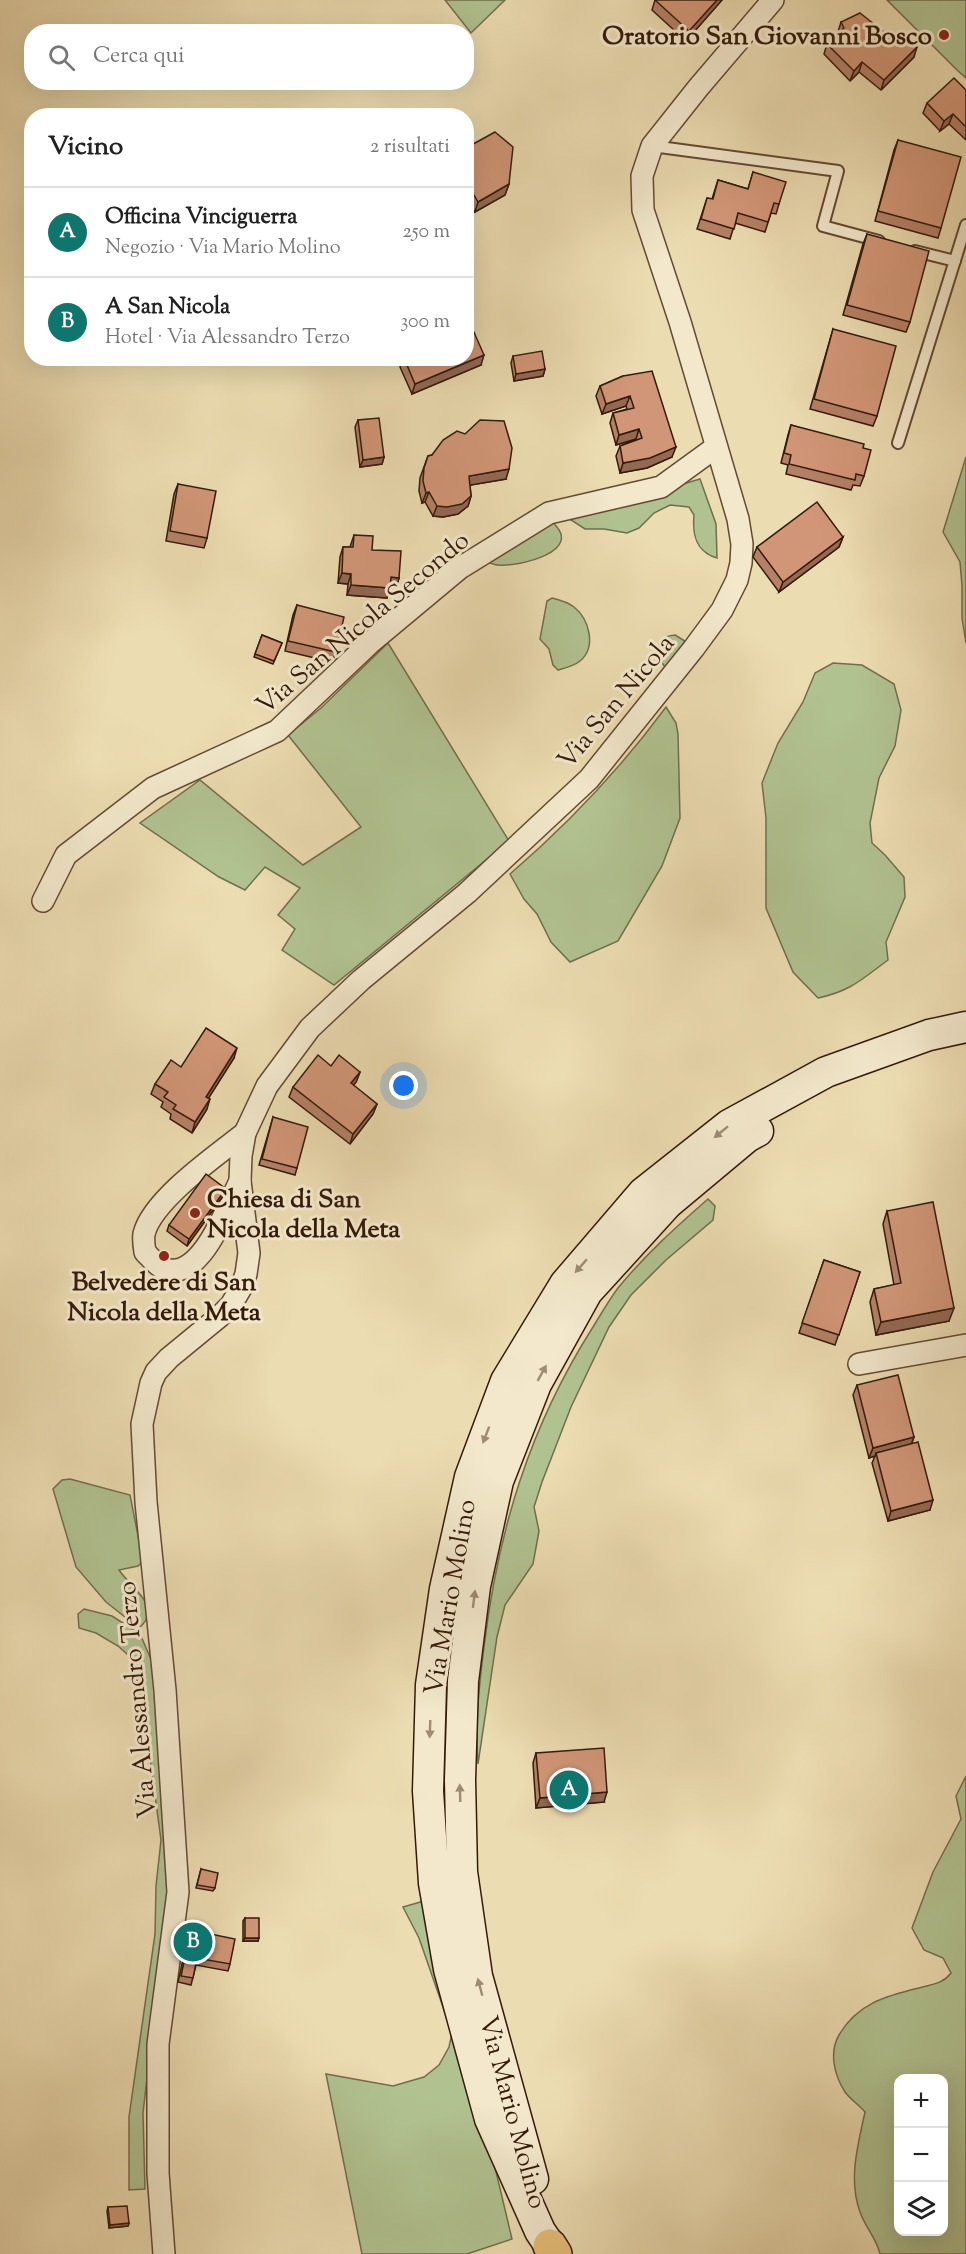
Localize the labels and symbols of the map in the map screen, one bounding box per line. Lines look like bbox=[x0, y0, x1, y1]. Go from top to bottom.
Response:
place label: Oratorio San Giovanni Bosco bbox=[602, 19, 932, 56]
marker: Oratorio San Giovanni Bosco bbox=[937, 28, 951, 42]
street label: Via San Nicola Secondo bbox=[249, 523, 478, 724]
street label: Via San Nicola bbox=[549, 627, 684, 778]
your location bbox=[389, 1071, 418, 1100]
one-way arrow bbox=[713, 1125, 728, 1137]
place label: Chiesa di San Nicola della Meta bbox=[207, 1182, 400, 1249]
marker: Chiesa di San Nicola della Meta bbox=[188, 1206, 202, 1220]
marker: Belvedere di San Nicola della Meta bbox=[157, 1249, 171, 1263]
one-way arrow bbox=[575, 1258, 588, 1273]
place label: Belvedere di San Nicola della Meta bbox=[67, 1265, 261, 1332]
one-way arrow bbox=[537, 1364, 547, 1381]
one-way arrow bbox=[481, 1426, 490, 1444]
street label: Via Mario Molino bbox=[416, 1497, 487, 1698]
street label: Via Alessandro Terzo bbox=[110, 1580, 167, 1820]
one-way arrow bbox=[469, 1590, 478, 1609]
one-way arrow bbox=[425, 1719, 435, 1738]
pin: A bbox=[550, 1768, 588, 1812]
one-way arrow bbox=[456, 1784, 465, 1803]
pin: B bbox=[174, 1920, 212, 1964]
one-way arrow bbox=[475, 1978, 484, 1996]
street label: Via Mario Molino bbox=[468, 2012, 555, 2213]

